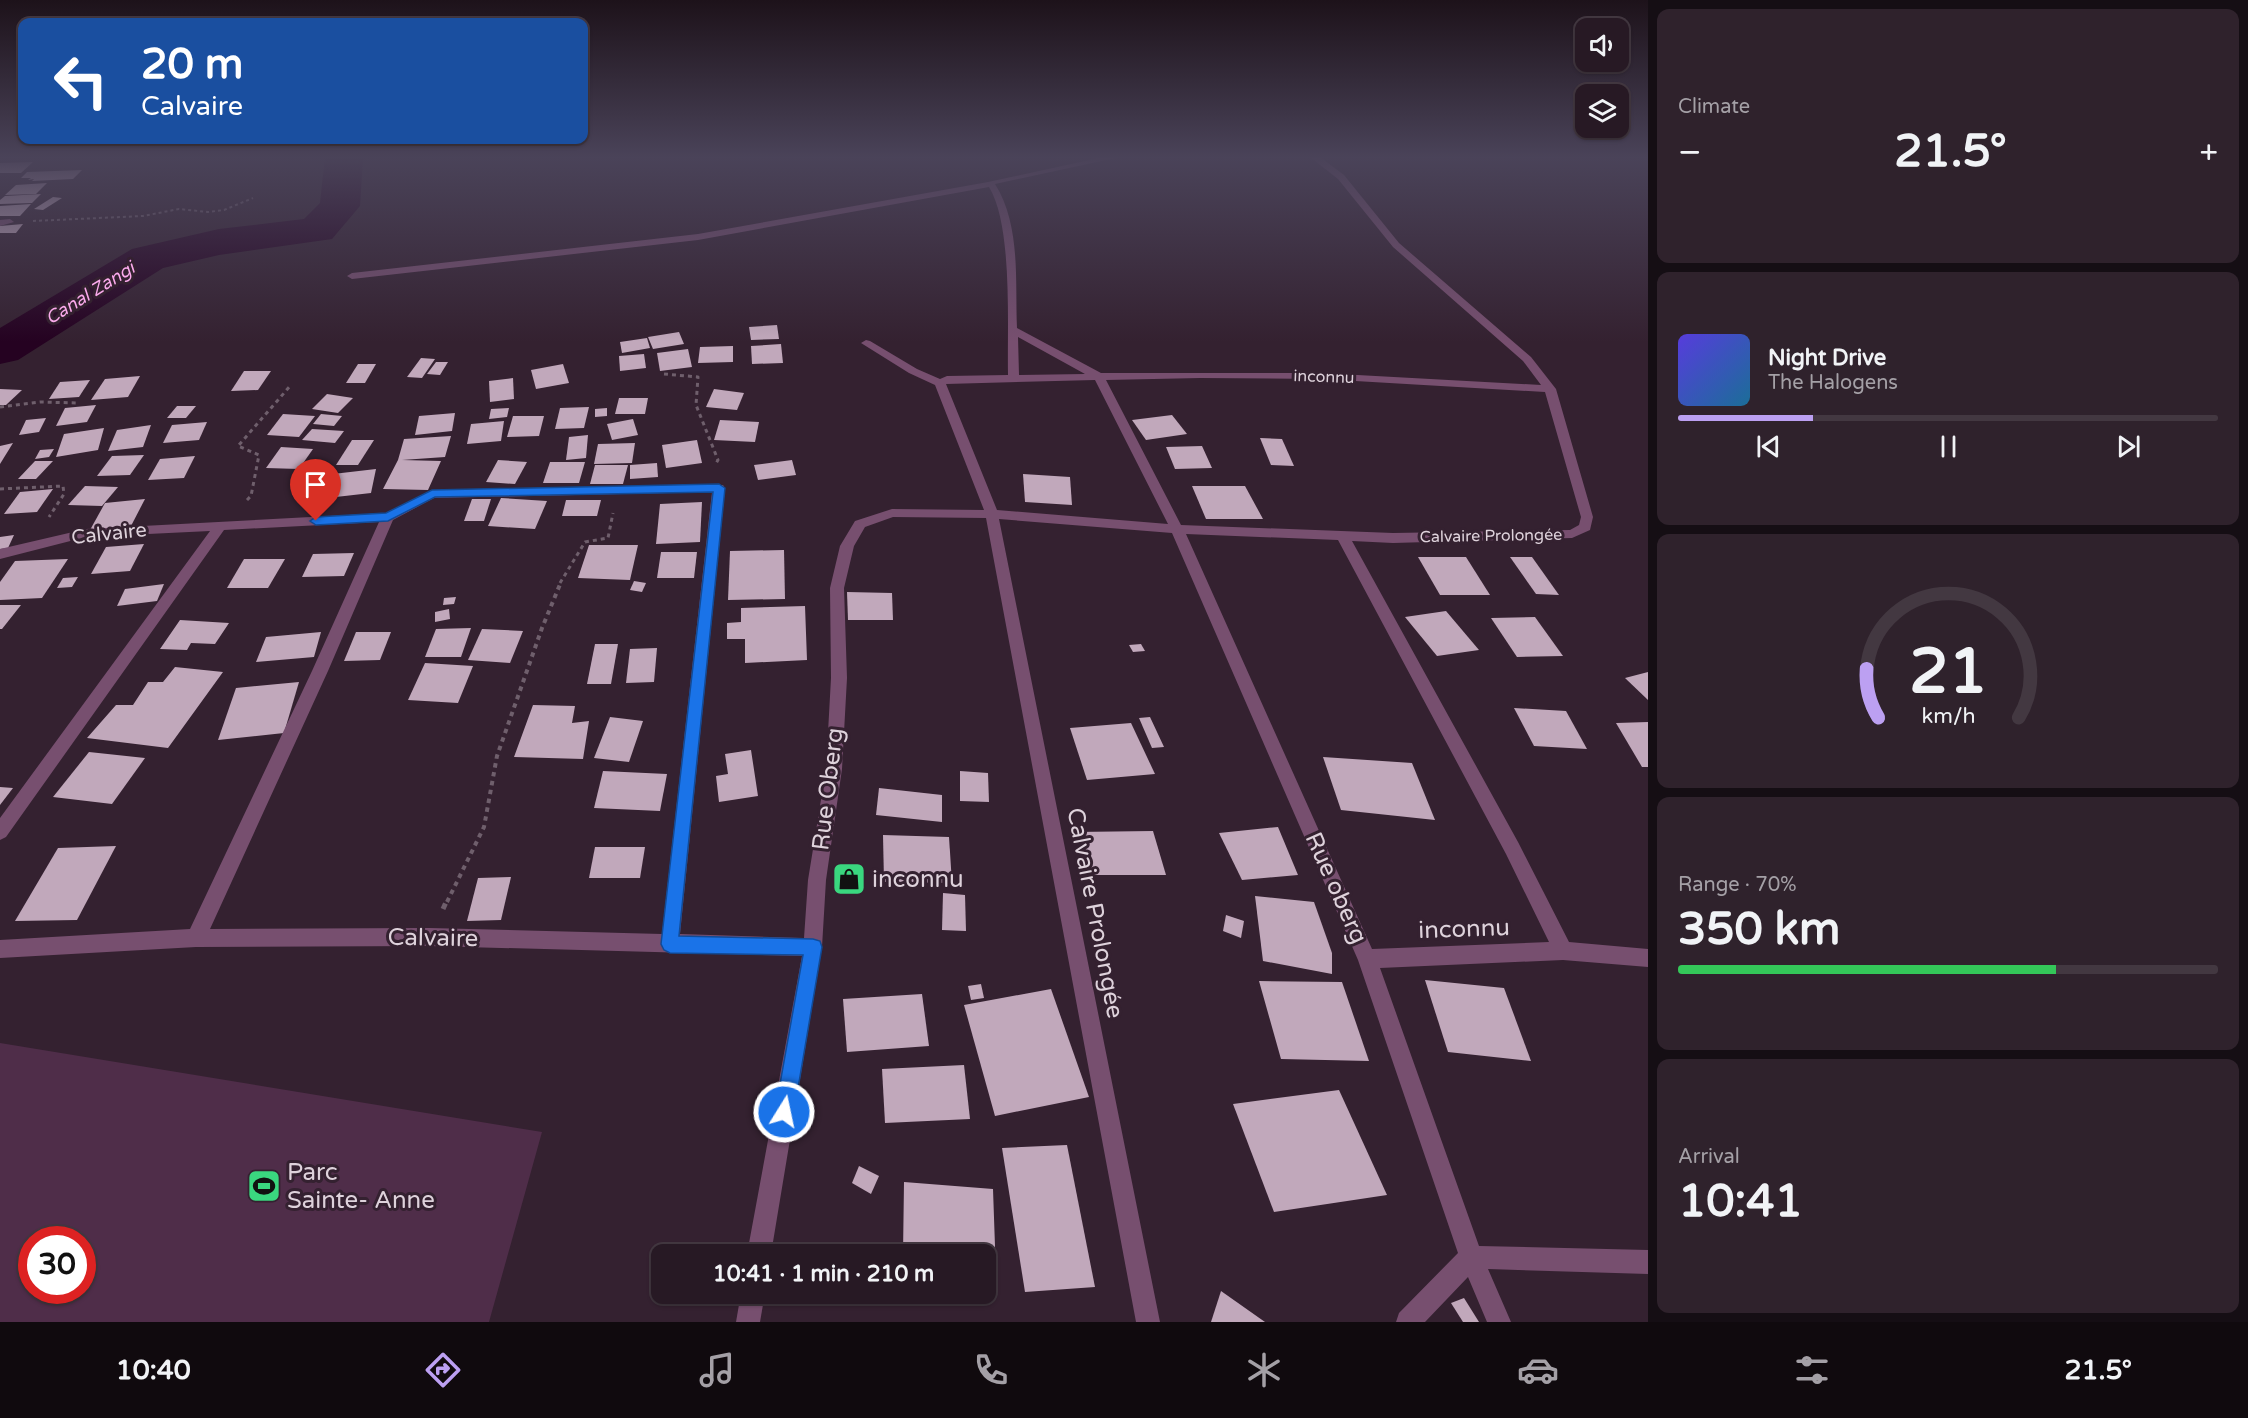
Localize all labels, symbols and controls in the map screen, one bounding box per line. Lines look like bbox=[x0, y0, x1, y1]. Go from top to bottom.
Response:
map controls bbox=[1575, 18, 1629, 138]
button: sound bbox=[1575, 18, 1629, 72]
text: 20 m bbox=[141, 39, 243, 90]
icon: left bbox=[42, 42, 120, 120]
button: layers bbox=[1575, 84, 1629, 138]
text: Calvaire bbox=[141, 90, 243, 123]
text: Climate bbox=[1678, 95, 1750, 119]
text: 21.5° bbox=[1894, 125, 2007, 179]
text: − bbox=[1678, 133, 1702, 172]
text: + bbox=[2199, 133, 2218, 172]
water label: Canal Zangi bbox=[41, 256, 141, 329]
text: Night Drive bbox=[1768, 345, 1886, 371]
street label: inconnu bbox=[1293, 366, 1355, 388]
text: The Halogens bbox=[1768, 371, 1898, 395]
icon: previous bbox=[1752, 430, 1785, 463]
icon: pause bbox=[1932, 430, 1965, 463]
icon: next bbox=[2112, 430, 2145, 463]
pin bbox=[290, 459, 341, 521]
icon: arrive bbox=[299, 468, 332, 501]
street label: Calvaire bbox=[70, 518, 148, 550]
street label: Calvaire Prolongée bbox=[1420, 525, 1562, 547]
text: 21 bbox=[1909, 635, 1987, 710]
text: km/h bbox=[1921, 703, 1975, 729]
street label: Rue Oberg bbox=[806, 726, 850, 852]
street label: Calvaire Prolongée bbox=[1060, 805, 1130, 1021]
street label: Rue oberg bbox=[1299, 828, 1373, 948]
shop icon: inconnu bbox=[831, 861, 867, 897]
place label: inconnu bbox=[872, 865, 964, 894]
text: Range · 70% bbox=[1678, 873, 1797, 897]
text: 350 km bbox=[1678, 903, 1840, 957]
street label: inconnu bbox=[1418, 913, 1510, 945]
street label: Calvaire bbox=[387, 923, 479, 953]
position arrow bbox=[752, 1080, 816, 1144]
text: Arrival bbox=[1678, 1145, 1740, 1169]
place label: Parc Sainte- Anne bbox=[287, 1158, 435, 1215]
sports icon: Parc Sainte- Anne bbox=[246, 1168, 282, 1204]
text: 10:41 bbox=[1678, 1175, 1803, 1229]
speed limit sign: 30 bbox=[18, 1226, 96, 1304]
text: 10:41 · 1 min · 210 m bbox=[713, 1261, 934, 1287]
icon: directions bbox=[422, 1349, 464, 1391]
icon: music bbox=[696, 1349, 738, 1391]
icon: phone bbox=[970, 1349, 1012, 1391]
icon: climate bbox=[1243, 1349, 1285, 1391]
icon: car bbox=[1517, 1349, 1559, 1391]
icon: filters bbox=[1791, 1349, 1833, 1391]
text: 10:40 bbox=[116, 1354, 191, 1387]
text: 21.5° bbox=[2065, 1354, 2132, 1387]

